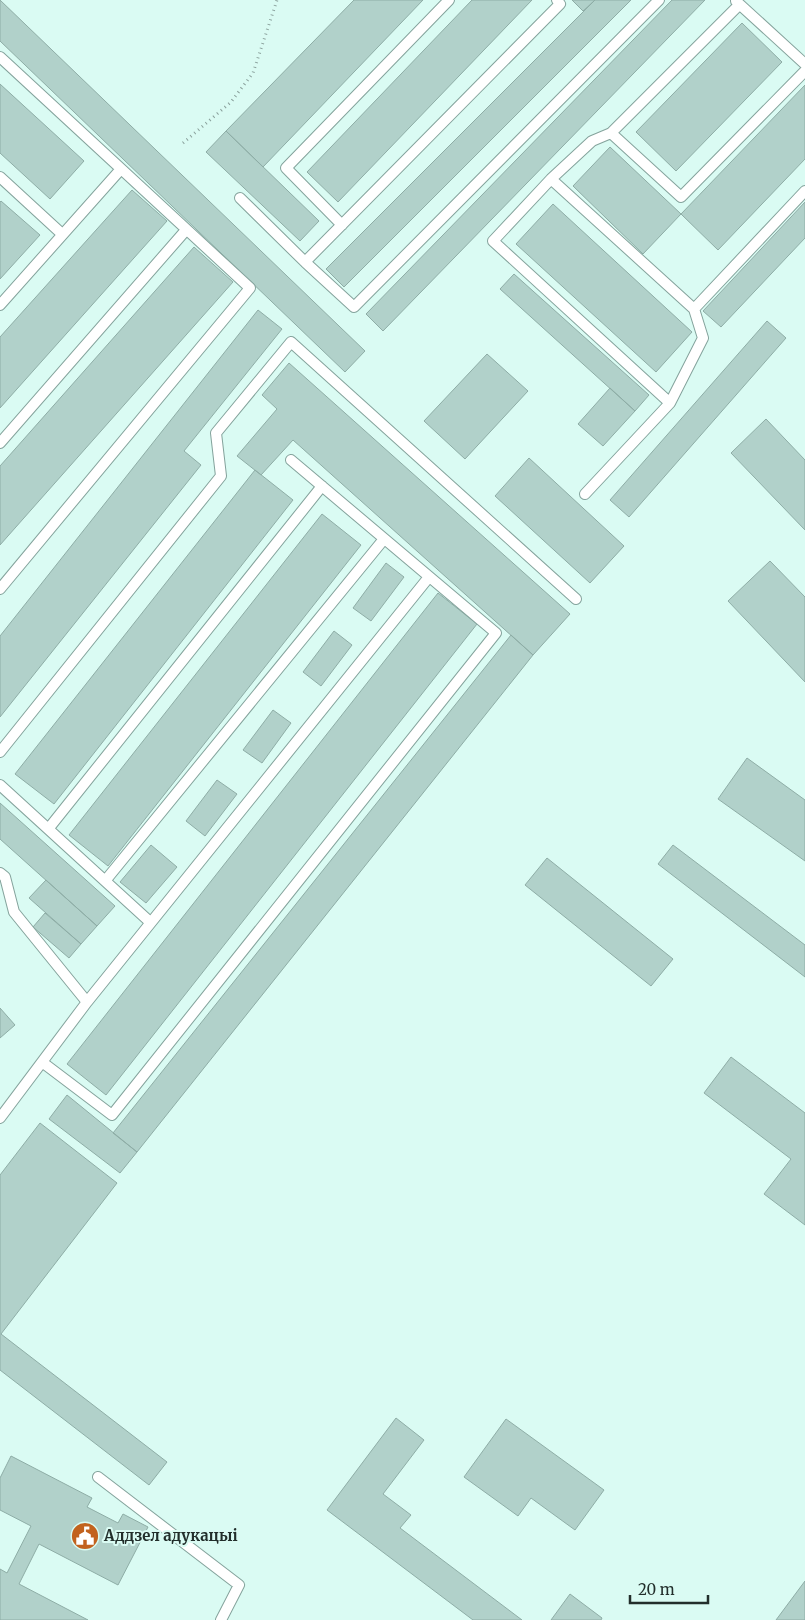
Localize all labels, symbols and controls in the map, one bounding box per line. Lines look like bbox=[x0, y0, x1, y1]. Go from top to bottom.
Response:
public building icon: Аддзел адукацыі bbox=[70, 1521, 100, 1551]
place label: Аддзел адукацыі bbox=[103, 1526, 238, 1545]
scale bar bbox=[630, 1572, 708, 1604]
text: 20 m bbox=[638, 1580, 675, 1599]

